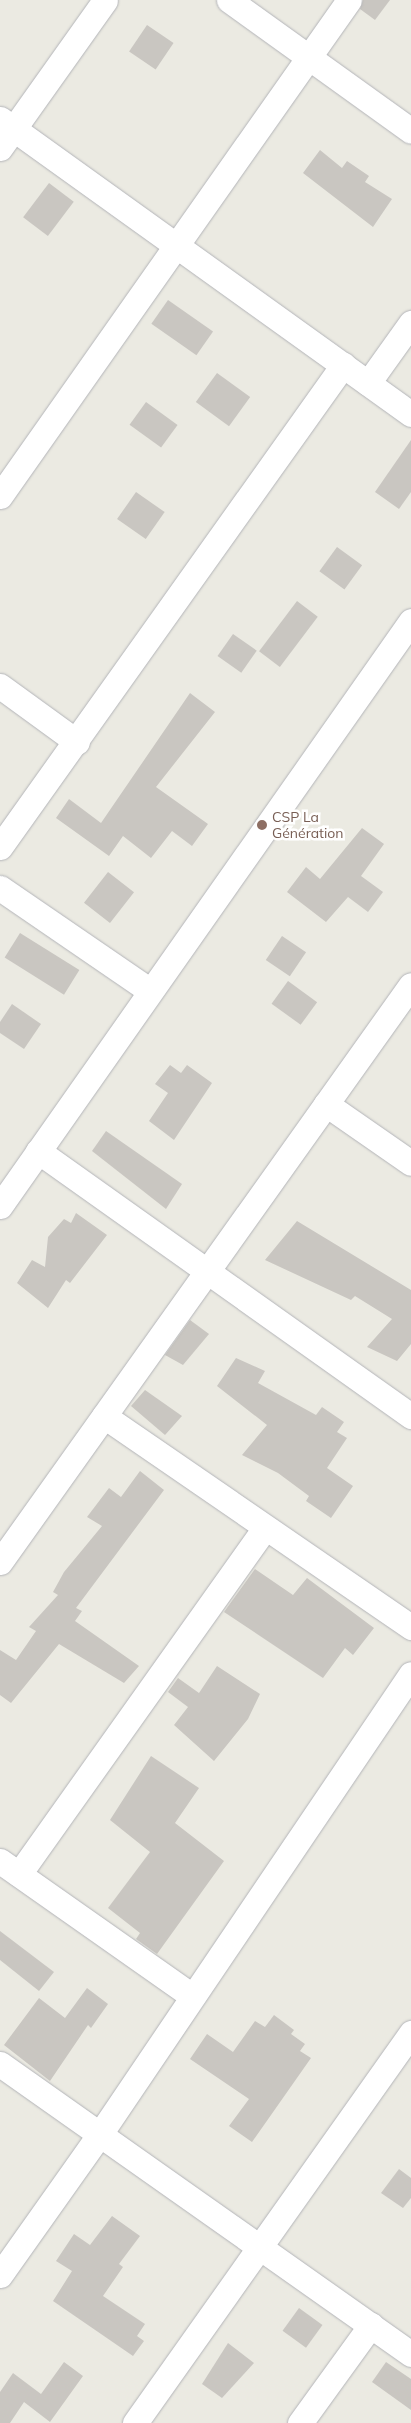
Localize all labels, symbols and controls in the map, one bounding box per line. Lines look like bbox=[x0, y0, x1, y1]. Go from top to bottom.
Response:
place label: CSP La Génération bbox=[272, 809, 344, 842]
marker: CSP La Génération bbox=[256, 819, 268, 831]

